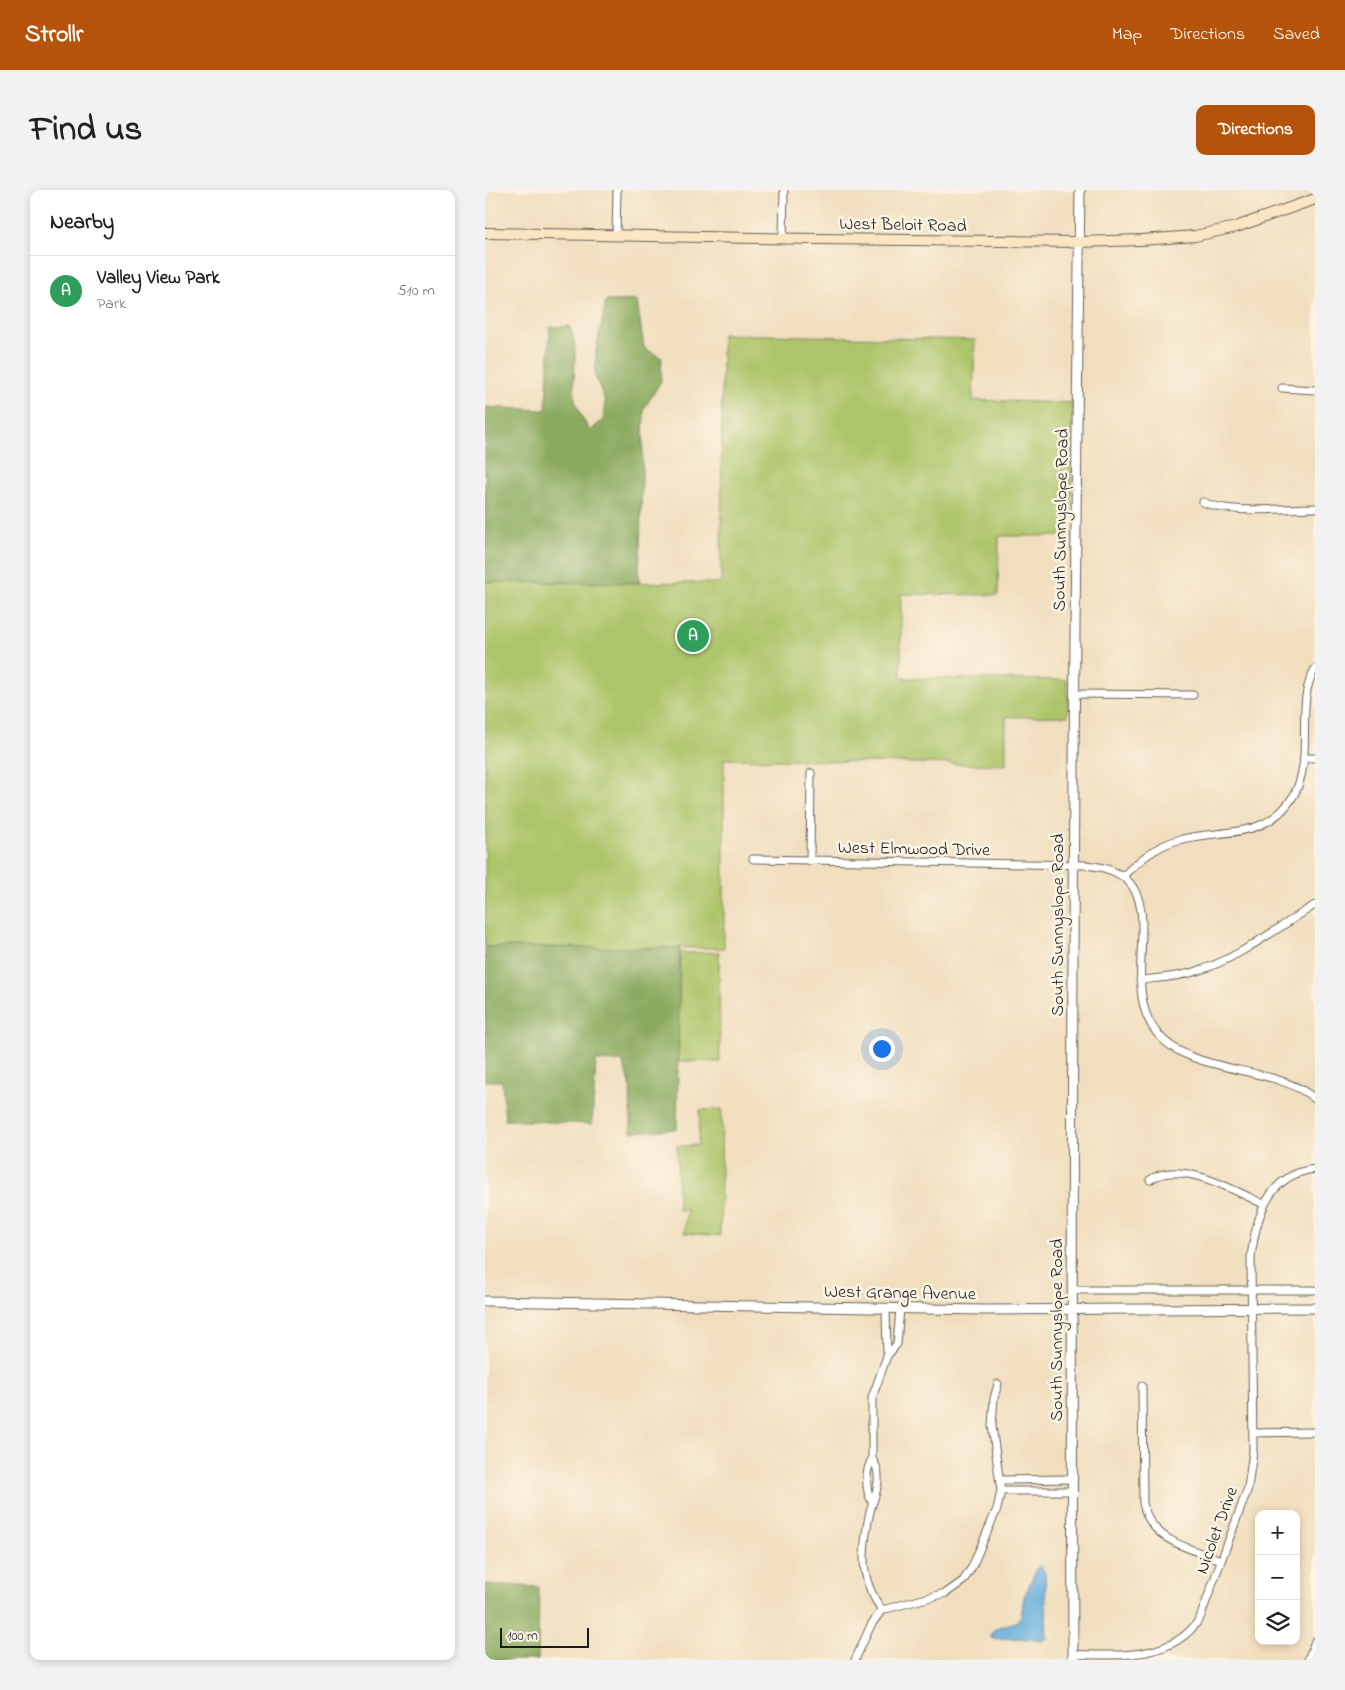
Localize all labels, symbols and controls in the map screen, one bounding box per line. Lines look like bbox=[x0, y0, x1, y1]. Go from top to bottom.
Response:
text: Strollr bbox=[25, 18, 83, 53]
text: Map bbox=[1112, 22, 1142, 48]
text: Directions bbox=[1170, 22, 1245, 48]
text: Saved bbox=[1273, 22, 1320, 48]
text: Find us bbox=[30, 105, 142, 156]
button: Directions bbox=[1196, 105, 1315, 155]
text: Nearby bbox=[50, 208, 114, 238]
street label: West Beloit Road bbox=[839, 212, 967, 240]
text: Valley View Park bbox=[97, 265, 220, 292]
text: A bbox=[61, 279, 71, 303]
text: 510 m bbox=[397, 279, 435, 303]
text: Park bbox=[97, 292, 126, 316]
street label: South Sunnyslope Road bbox=[1047, 428, 1077, 612]
pin: A bbox=[677, 617, 709, 655]
street label: South Sunnyslope Road bbox=[1046, 834, 1072, 1016]
street label: West Elmwood Drive bbox=[838, 836, 991, 864]
your location bbox=[869, 1036, 895, 1062]
street label: South Sunnyslope Road bbox=[1045, 1239, 1071, 1421]
street label: West Grange Avenue bbox=[824, 1280, 977, 1309]
street label: Nicolet Drive bbox=[1190, 1482, 1246, 1578]
map controls bbox=[1255, 1510, 1300, 1645]
button: + bbox=[1255, 1510, 1300, 1555]
button: − bbox=[1255, 1555, 1300, 1600]
button: layers bbox=[1255, 1600, 1300, 1645]
scale bar bbox=[500, 1625, 589, 1648]
text: 100 m bbox=[507, 1626, 538, 1647]

